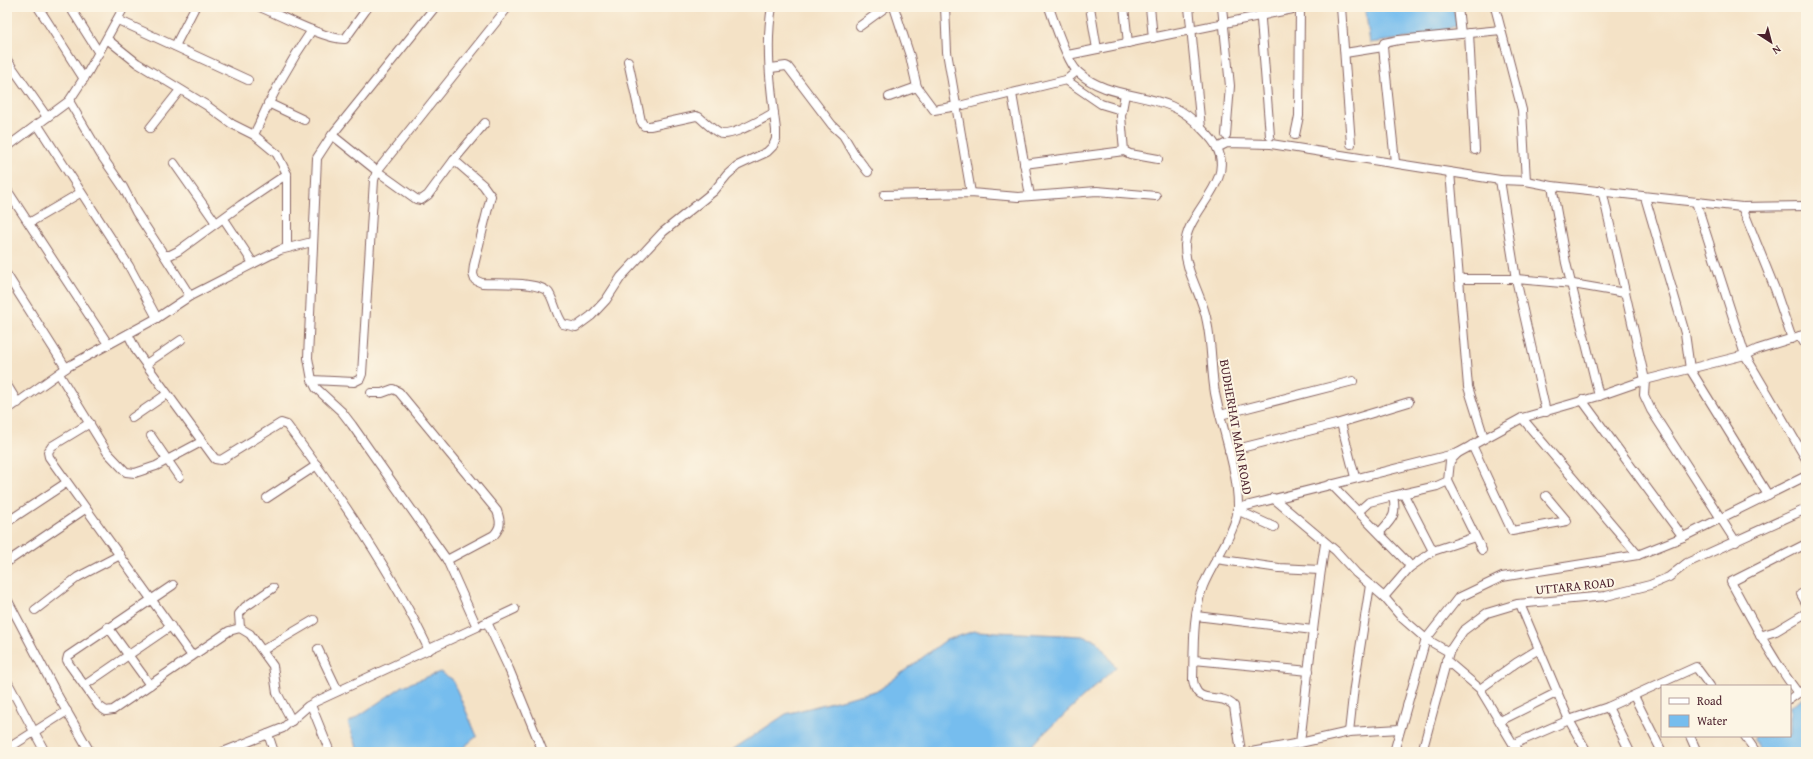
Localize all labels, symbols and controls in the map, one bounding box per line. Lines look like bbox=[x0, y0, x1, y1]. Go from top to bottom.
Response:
north arrow bbox=[1751, 22, 1791, 62]
text: N bbox=[1769, 41, 1785, 59]
street label: BUDHERHAT MAIN ROAD bbox=[1215, 358, 1257, 496]
street label: UTTARA ROAD bbox=[1535, 572, 1616, 600]
legend bbox=[1661, 685, 1791, 737]
text: Road bbox=[1697, 692, 1723, 709]
text: Water bbox=[1697, 712, 1727, 729]

